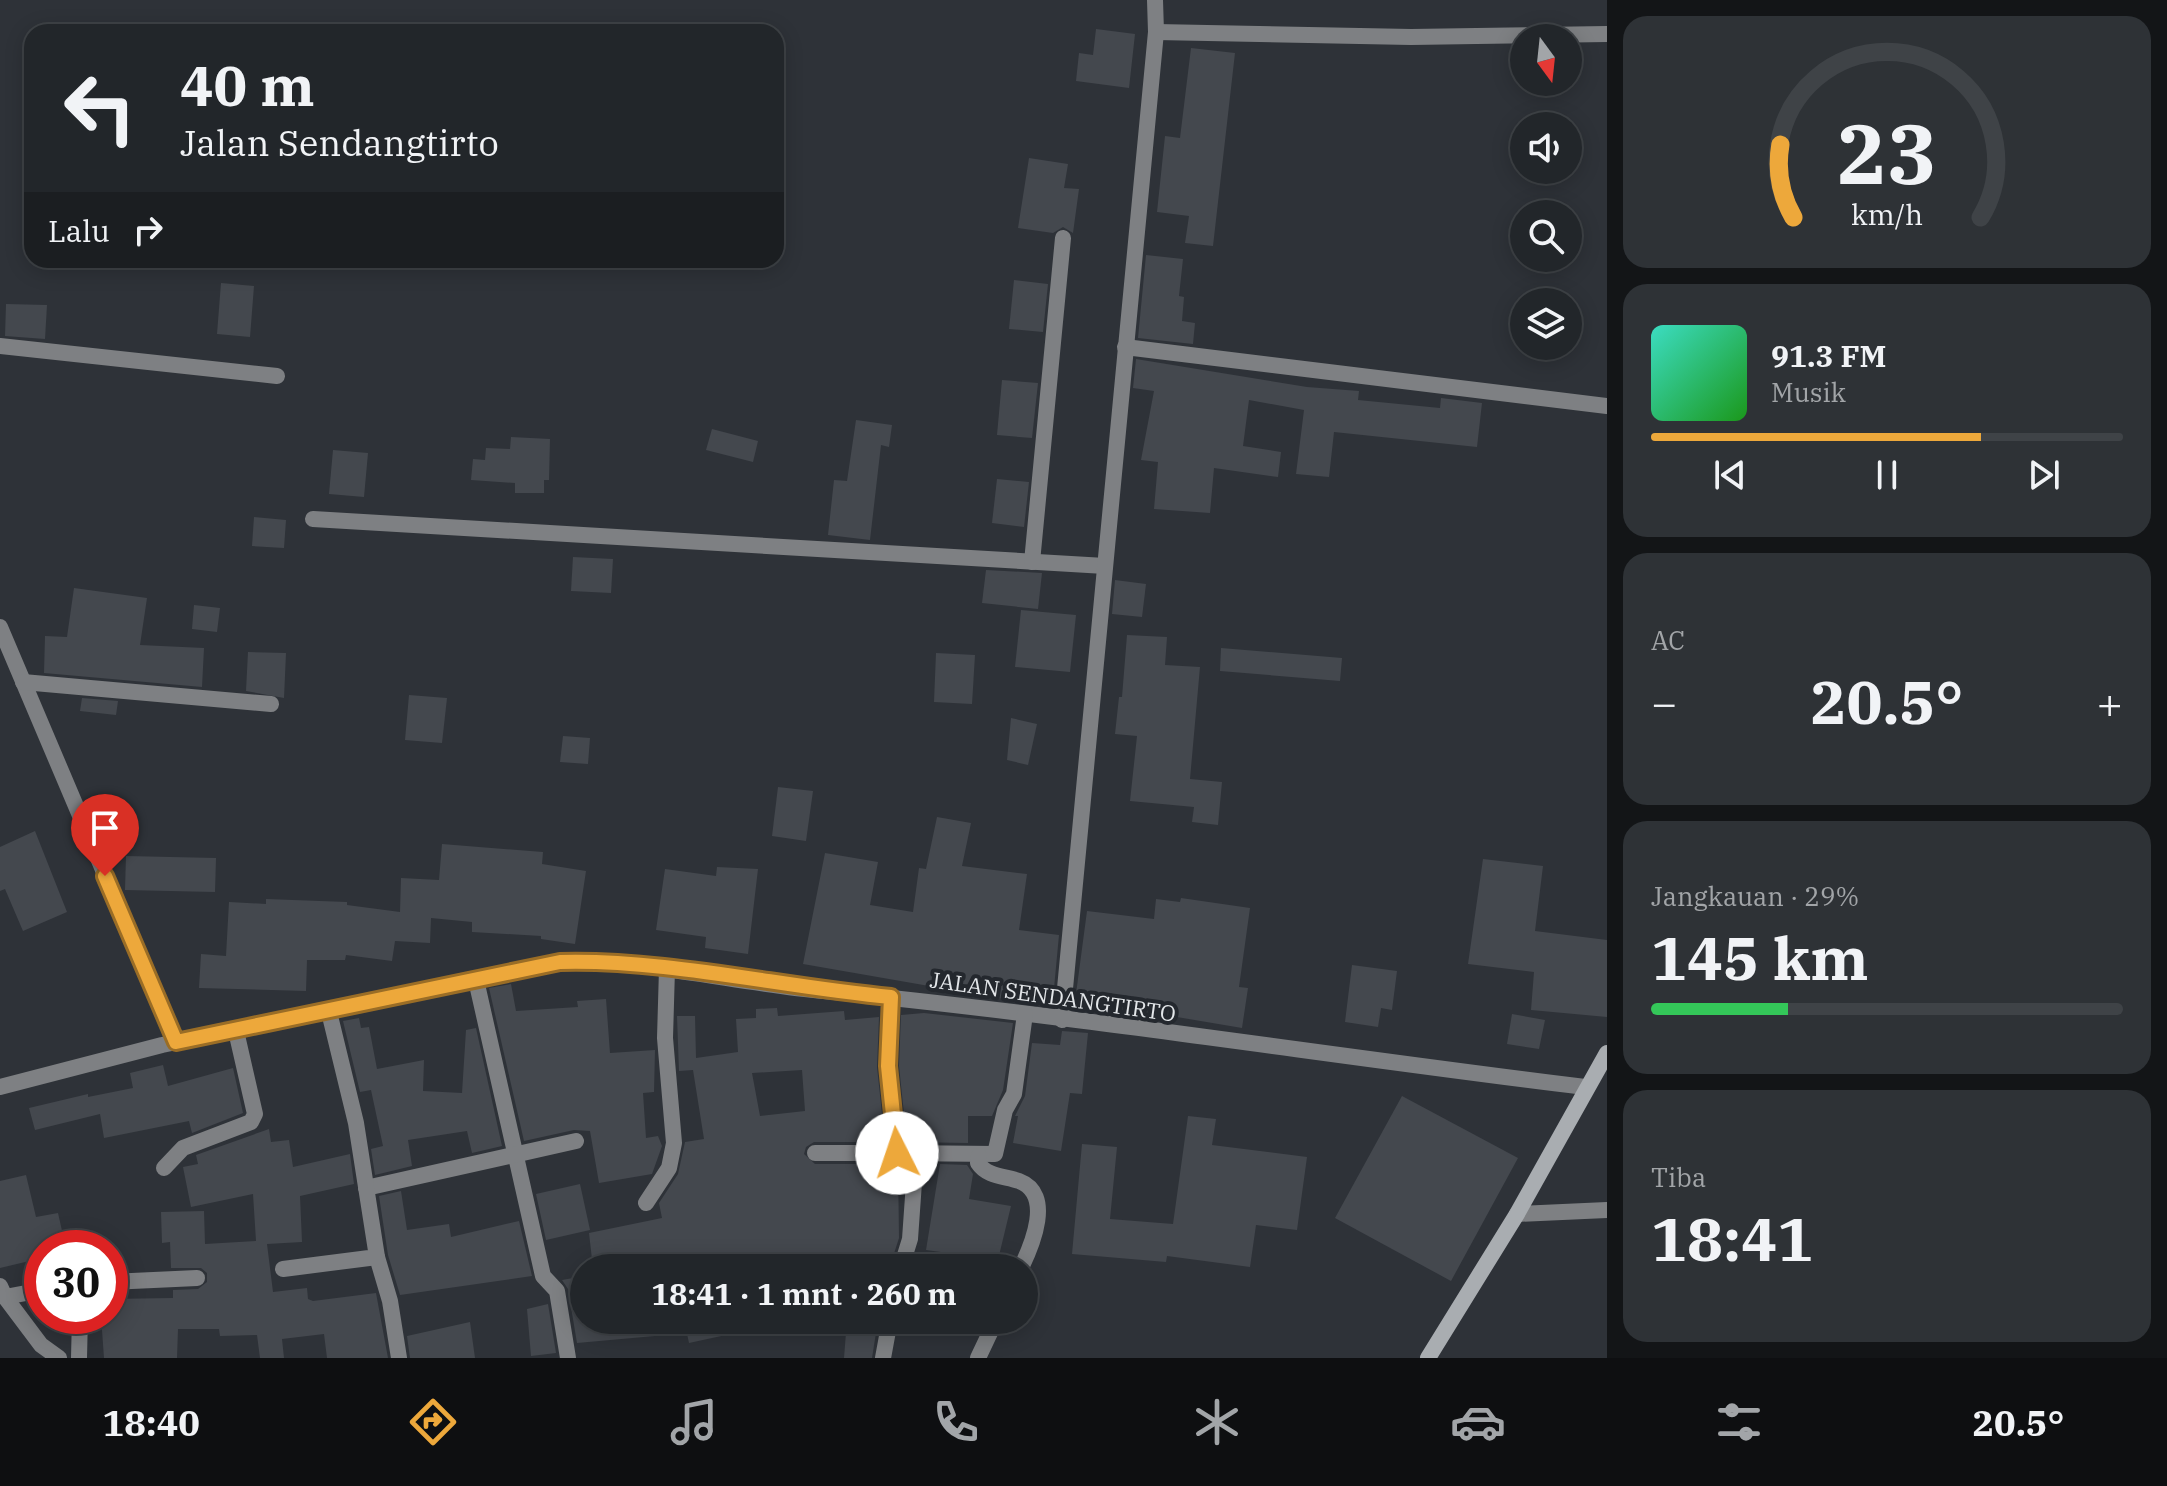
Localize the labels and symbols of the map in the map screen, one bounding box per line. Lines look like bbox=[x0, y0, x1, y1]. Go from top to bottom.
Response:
north arrow bbox=[1510, 24, 1582, 96]
pin bbox=[71, 794, 139, 876]
street label: JALAN SENDANGTIRTO bbox=[928, 964, 1178, 1028]
position arrow bbox=[855, 1111, 939, 1195]
speed limit sign: 30 bbox=[24, 1230, 128, 1334]

